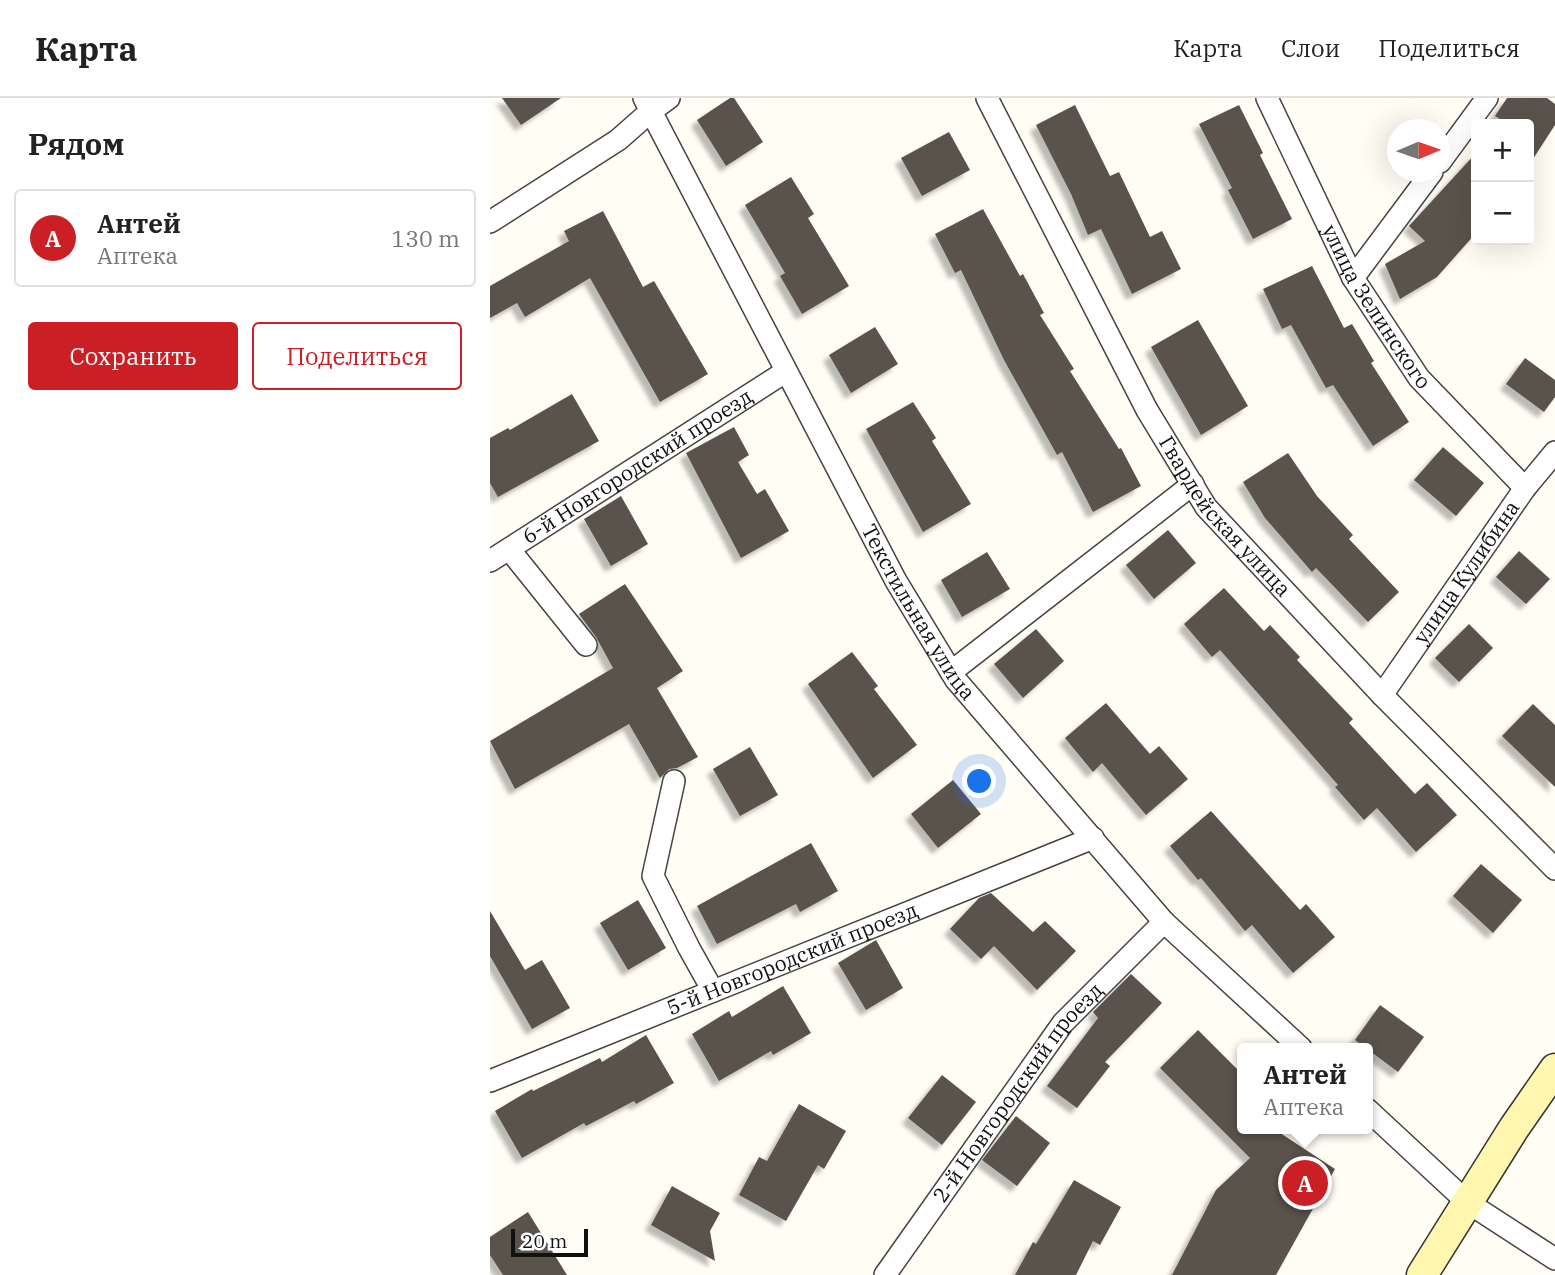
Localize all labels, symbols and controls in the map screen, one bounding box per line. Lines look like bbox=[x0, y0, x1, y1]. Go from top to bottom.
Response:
text: Карта bbox=[35, 27, 138, 70]
text: Карта bbox=[1173, 32, 1243, 64]
text: Слои bbox=[1281, 32, 1340, 64]
text: Поделиться bbox=[1378, 32, 1520, 64]
north arrow bbox=[1387, 119, 1450, 182]
map controls bbox=[1471, 119, 1534, 245]
button: + bbox=[1471, 119, 1534, 182]
text: Рядом bbox=[28, 124, 124, 163]
button: − bbox=[1471, 182, 1534, 245]
text: Антей bbox=[97, 206, 181, 240]
street label: улица Зелинского bbox=[1316, 220, 1437, 395]
text: A bbox=[45, 223, 61, 253]
text: 130 m bbox=[391, 223, 460, 253]
text: Аптека bbox=[97, 240, 178, 270]
button: Сохранить bbox=[28, 322, 238, 390]
button: Поделиться bbox=[252, 322, 462, 390]
street label: 6-й Новгородский проезд bbox=[516, 382, 757, 550]
street label: Гвардейская улица bbox=[1153, 430, 1298, 602]
street label: улица Кулибина bbox=[1406, 495, 1525, 649]
street label: Текстильная улица bbox=[856, 519, 982, 706]
your location bbox=[962, 764, 996, 798]
street label: 5-й Новгородский проезд bbox=[662, 895, 922, 1021]
street label: 2-й Новгородский проезд bbox=[926, 976, 1109, 1207]
popup bbox=[1237, 1043, 1373, 1134]
text: Антей bbox=[1263, 1057, 1347, 1091]
text: Аптека bbox=[1263, 1091, 1344, 1121]
pin: A bbox=[1282, 1157, 1328, 1209]
scale bar bbox=[511, 1226, 588, 1258]
text: 20 m bbox=[522, 1229, 567, 1253]

